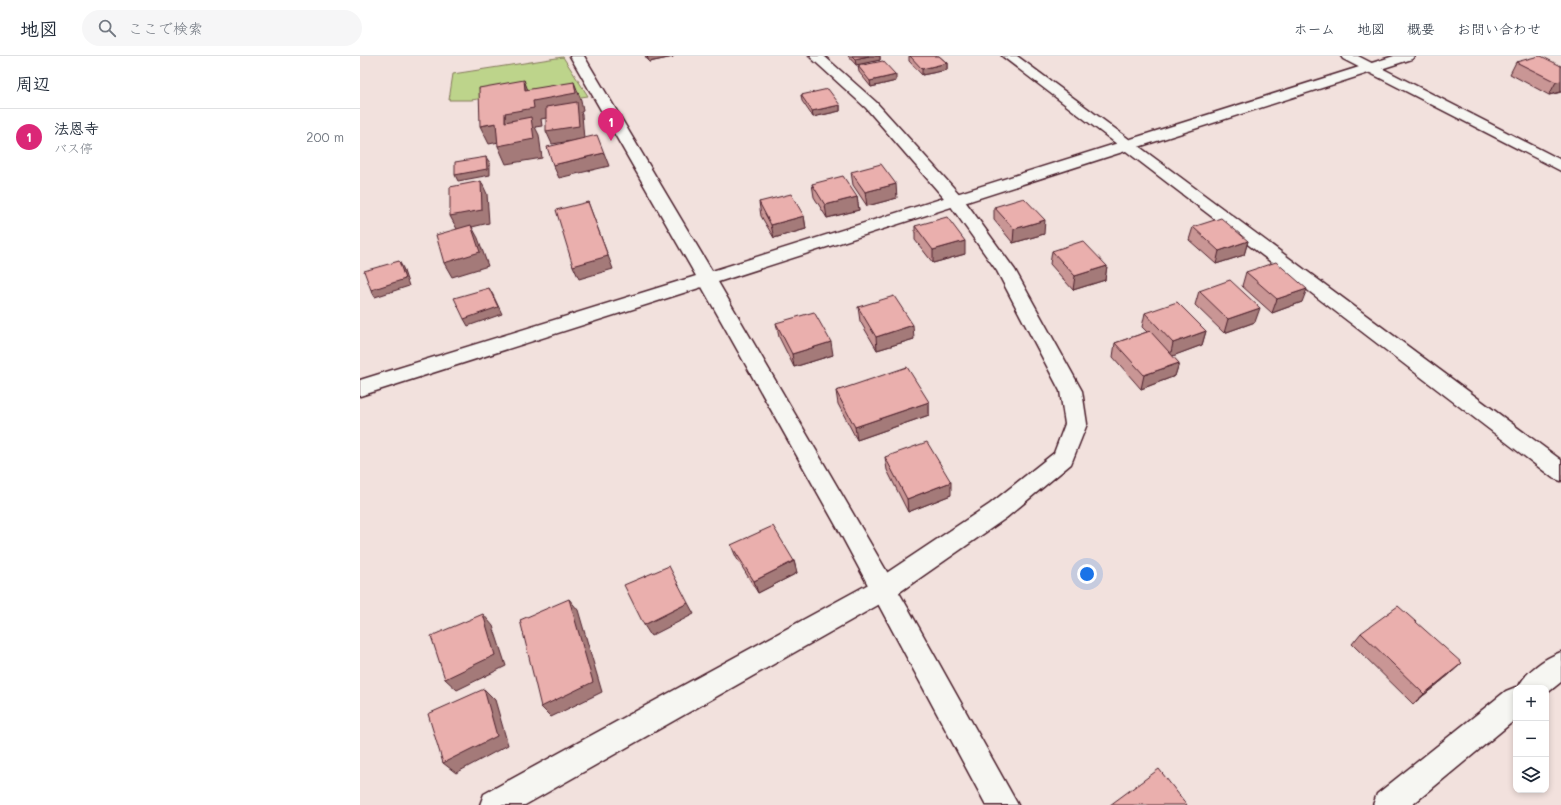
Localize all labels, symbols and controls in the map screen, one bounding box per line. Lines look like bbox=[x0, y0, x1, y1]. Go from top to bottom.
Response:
search box bbox=[82, 10, 362, 46]
text: 地図 bbox=[20, 16, 58, 41]
icon: search bbox=[96, 17, 118, 39]
text: ここで検索 bbox=[128, 18, 203, 38]
text: ホーム bbox=[1294, 19, 1335, 38]
text: 地図 bbox=[1357, 19, 1385, 38]
text: 概要 bbox=[1407, 19, 1435, 38]
text: お問い合わせ bbox=[1457, 19, 1541, 38]
text: 周辺 bbox=[16, 72, 50, 94]
pin: 1 bbox=[598, 108, 624, 141]
text: 法恩寺 bbox=[54, 118, 99, 138]
text: 1 bbox=[26, 128, 32, 145]
text: 200 m bbox=[306, 128, 344, 145]
text: バス停 bbox=[54, 139, 93, 156]
your location bbox=[1077, 564, 1097, 584]
map controls bbox=[1513, 685, 1549, 793]
button: + bbox=[1513, 685, 1549, 721]
button: − bbox=[1513, 721, 1549, 757]
button: layers bbox=[1513, 757, 1549, 793]

